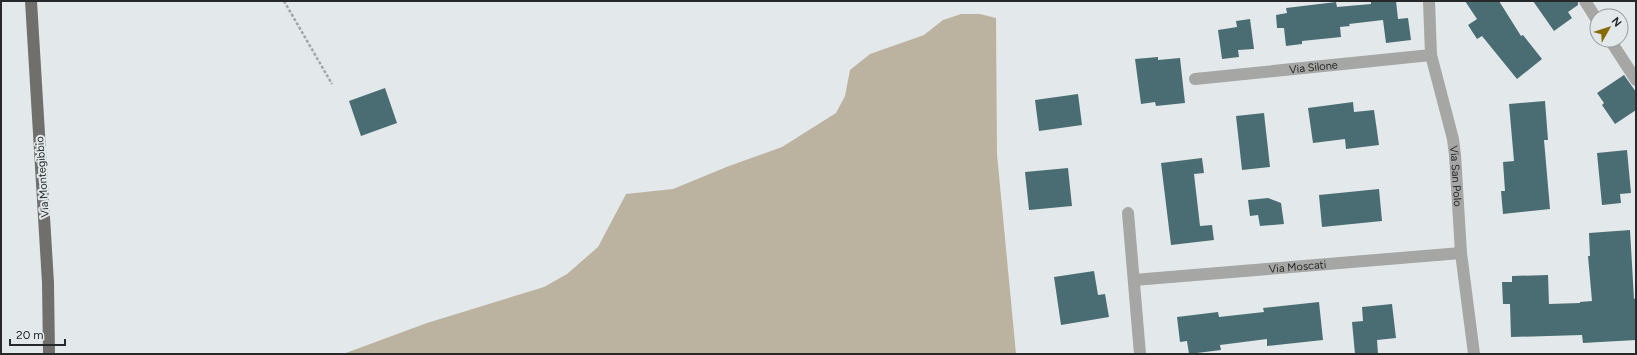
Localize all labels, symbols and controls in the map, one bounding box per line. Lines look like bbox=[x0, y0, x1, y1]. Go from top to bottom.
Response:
north arrow bbox=[1589, 8, 1629, 48]
text: N bbox=[1609, 15, 1624, 29]
street label: Via Silone bbox=[1288, 59, 1338, 76]
street label: Via Montegibbio bbox=[33, 136, 52, 218]
street label: Via San Polo bbox=[1447, 145, 1464, 207]
street label: Via Moscati bbox=[1268, 258, 1327, 276]
scale bar bbox=[10, 321, 65, 347]
text: 20 m bbox=[16, 328, 44, 342]

